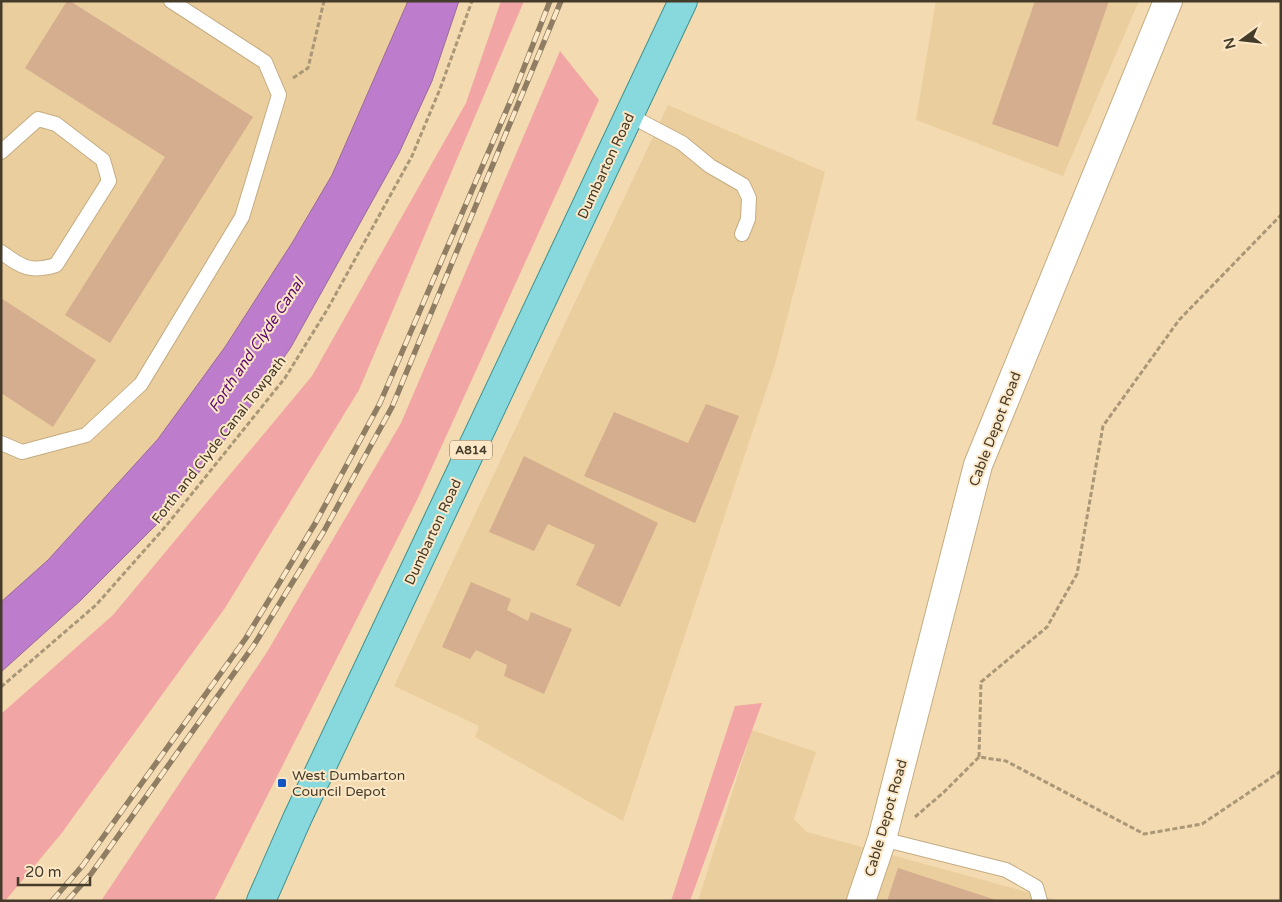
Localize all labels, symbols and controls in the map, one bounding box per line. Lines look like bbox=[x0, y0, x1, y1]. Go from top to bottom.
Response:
north arrow bbox=[1217, 15, 1267, 65]
text: N bbox=[1220, 36, 1240, 51]
street label: Dumbarton Road bbox=[574, 110, 638, 222]
water label: Forth and Clyde Canal bbox=[205, 273, 309, 415]
street label: Forth and Clyde Canal Towpath bbox=[148, 353, 290, 527]
street label: Cable Depot Road bbox=[965, 369, 1025, 489]
road number: A814 bbox=[450, 440, 492, 460]
street label: Dumbarton Road bbox=[401, 476, 465, 588]
street label: Cable Depot Road bbox=[861, 757, 911, 879]
place label: West Dumbarton Council Depot bbox=[292, 767, 405, 800]
marker: West Dumbarton Council Depot bbox=[276, 777, 288, 789]
scale bar bbox=[18, 854, 90, 886]
text: 20 m bbox=[25, 863, 62, 881]

